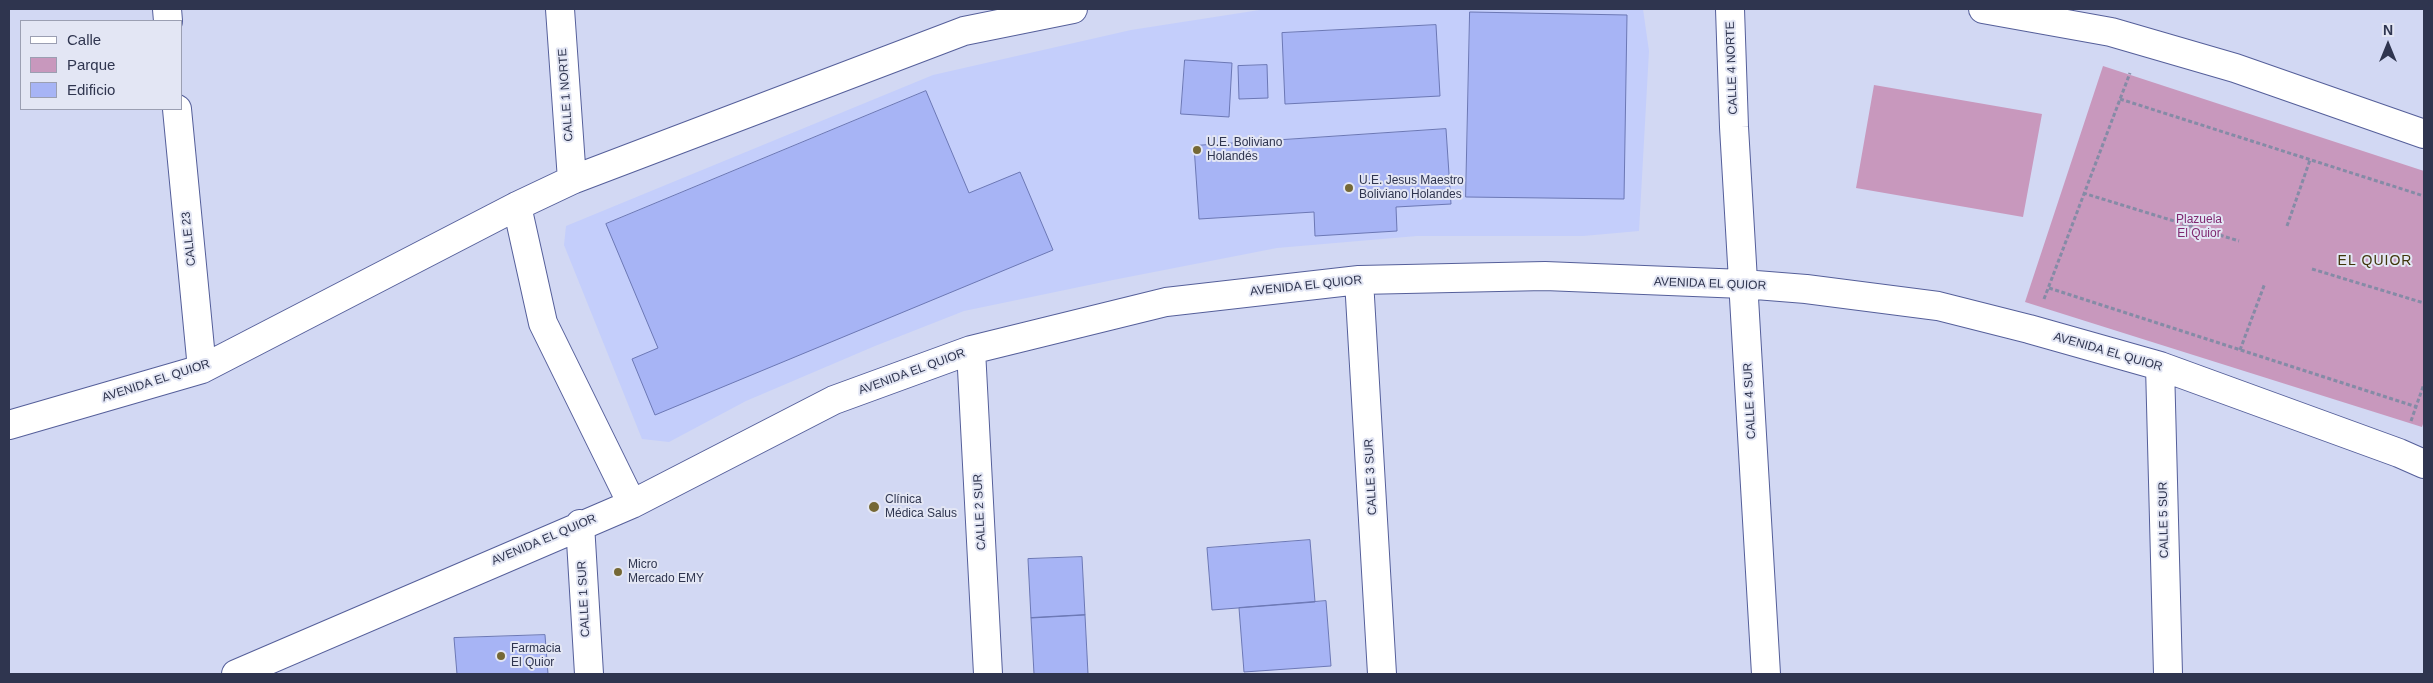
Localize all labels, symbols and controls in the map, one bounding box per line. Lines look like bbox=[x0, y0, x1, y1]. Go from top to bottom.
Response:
legend bbox=[20, 20, 182, 110]
north arrow bbox=[2363, 20, 2413, 70]
street label: CALLE 4 NORTE bbox=[1723, 21, 1741, 115]
text: N bbox=[2383, 22, 2393, 38]
text: Calle bbox=[67, 31, 101, 48]
street label: CALLE 1 NORTE bbox=[556, 48, 576, 142]
text: Parque bbox=[67, 56, 115, 73]
text: Edificio bbox=[67, 81, 115, 98]
place label: U.E. Boliviano Holandés bbox=[1207, 136, 1282, 164]
marker: U.E. Boliviano Holandés bbox=[1191, 144, 1203, 156]
place label: U.E. Jesus Maestro Boliviano Holandes bbox=[1359, 174, 1464, 202]
marker: U.E. Jesus Maestro Boliviano Holandes bbox=[1343, 182, 1355, 194]
street label: CALLE 23 bbox=[179, 211, 199, 267]
park label: Plazuela El Quior bbox=[2176, 213, 2222, 241]
district label: EL QUIOR bbox=[2337, 253, 2413, 269]
street label: AVENIDA EL QUIOR bbox=[1249, 273, 1363, 299]
street label: AVENIDA EL QUIOR bbox=[1654, 275, 1766, 293]
street label: AVENIDA EL QUIOR bbox=[2052, 330, 2164, 374]
street label: AVENIDA EL QUIOR bbox=[857, 346, 967, 398]
street label: AVENIDA EL QUIOR bbox=[100, 357, 212, 405]
street label: CALLE 4 SUR bbox=[1741, 362, 1759, 440]
street label: CALLE 3 SUR bbox=[1362, 438, 1380, 516]
street label: CALLE 2 SUR bbox=[971, 473, 989, 551]
street label: CALLE 5 SUR bbox=[2156, 482, 2172, 558]
place label: Clínica Médica Salus bbox=[885, 493, 957, 521]
marker: Clínica Médica Salus bbox=[867, 500, 881, 514]
street label: AVENIDA EL QUIOR bbox=[489, 511, 599, 569]
place label: Micro Mercado EMY bbox=[628, 558, 704, 586]
street label: CALLE 1 SUR bbox=[575, 560, 593, 638]
marker: Micro Mercado EMY bbox=[612, 566, 624, 578]
place label: Farmacia El Quior bbox=[511, 642, 561, 670]
marker: Farmacia El Quior bbox=[495, 650, 507, 662]

